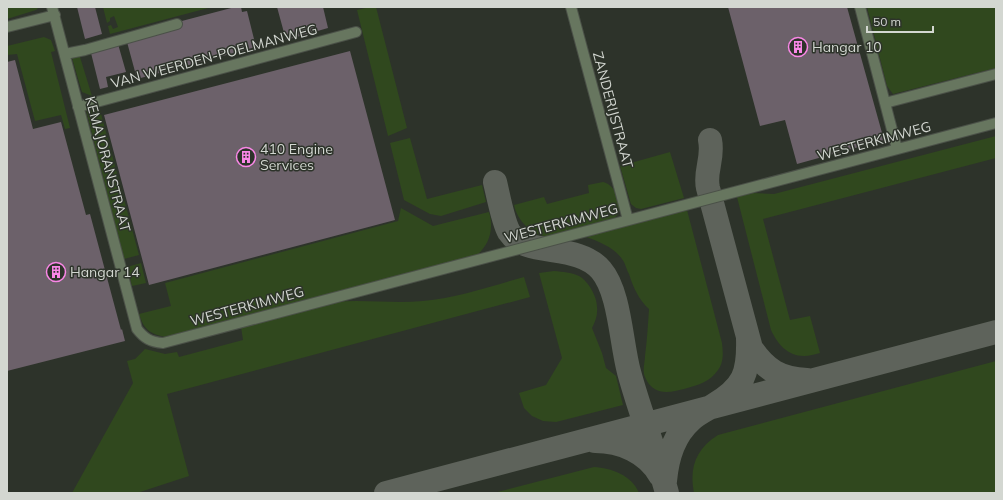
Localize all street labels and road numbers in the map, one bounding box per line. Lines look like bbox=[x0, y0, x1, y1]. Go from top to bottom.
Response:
street label: VAN WEERDEN-POELMANWEG bbox=[109, 20, 319, 92]
street label: ZANDERIJSTRAAT bbox=[589, 50, 637, 171]
street label: KEMAJORANSTRAAT bbox=[81, 94, 135, 234]
street label: WESTERKIMWEG bbox=[815, 117, 933, 165]
street label: WESTERKIMWEG bbox=[502, 199, 620, 247]
street label: WESTERKIMWEG bbox=[188, 282, 306, 330]

